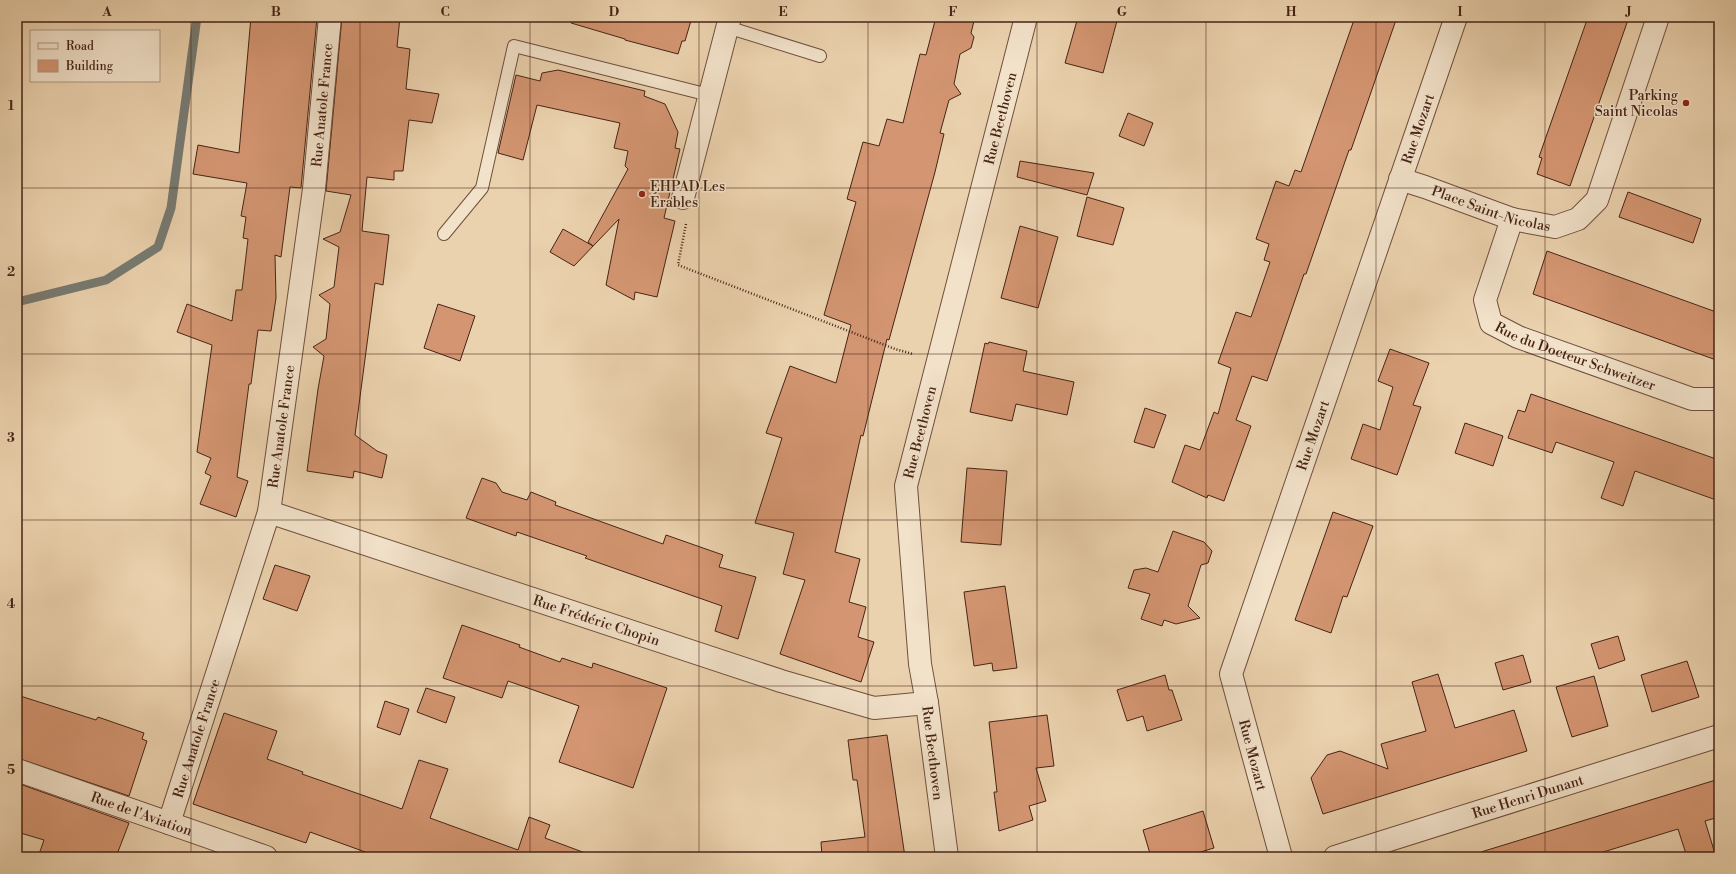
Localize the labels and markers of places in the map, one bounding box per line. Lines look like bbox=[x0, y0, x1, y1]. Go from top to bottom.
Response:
place label: Parking Saint Nicolas bbox=[1595, 87, 1679, 121]
marker: Parking Saint Nicolas bbox=[1681, 98, 1691, 108]
place label: EHPAD Les Érables bbox=[650, 178, 725, 212]
marker: EHPAD Les Érables bbox=[637, 189, 647, 199]

